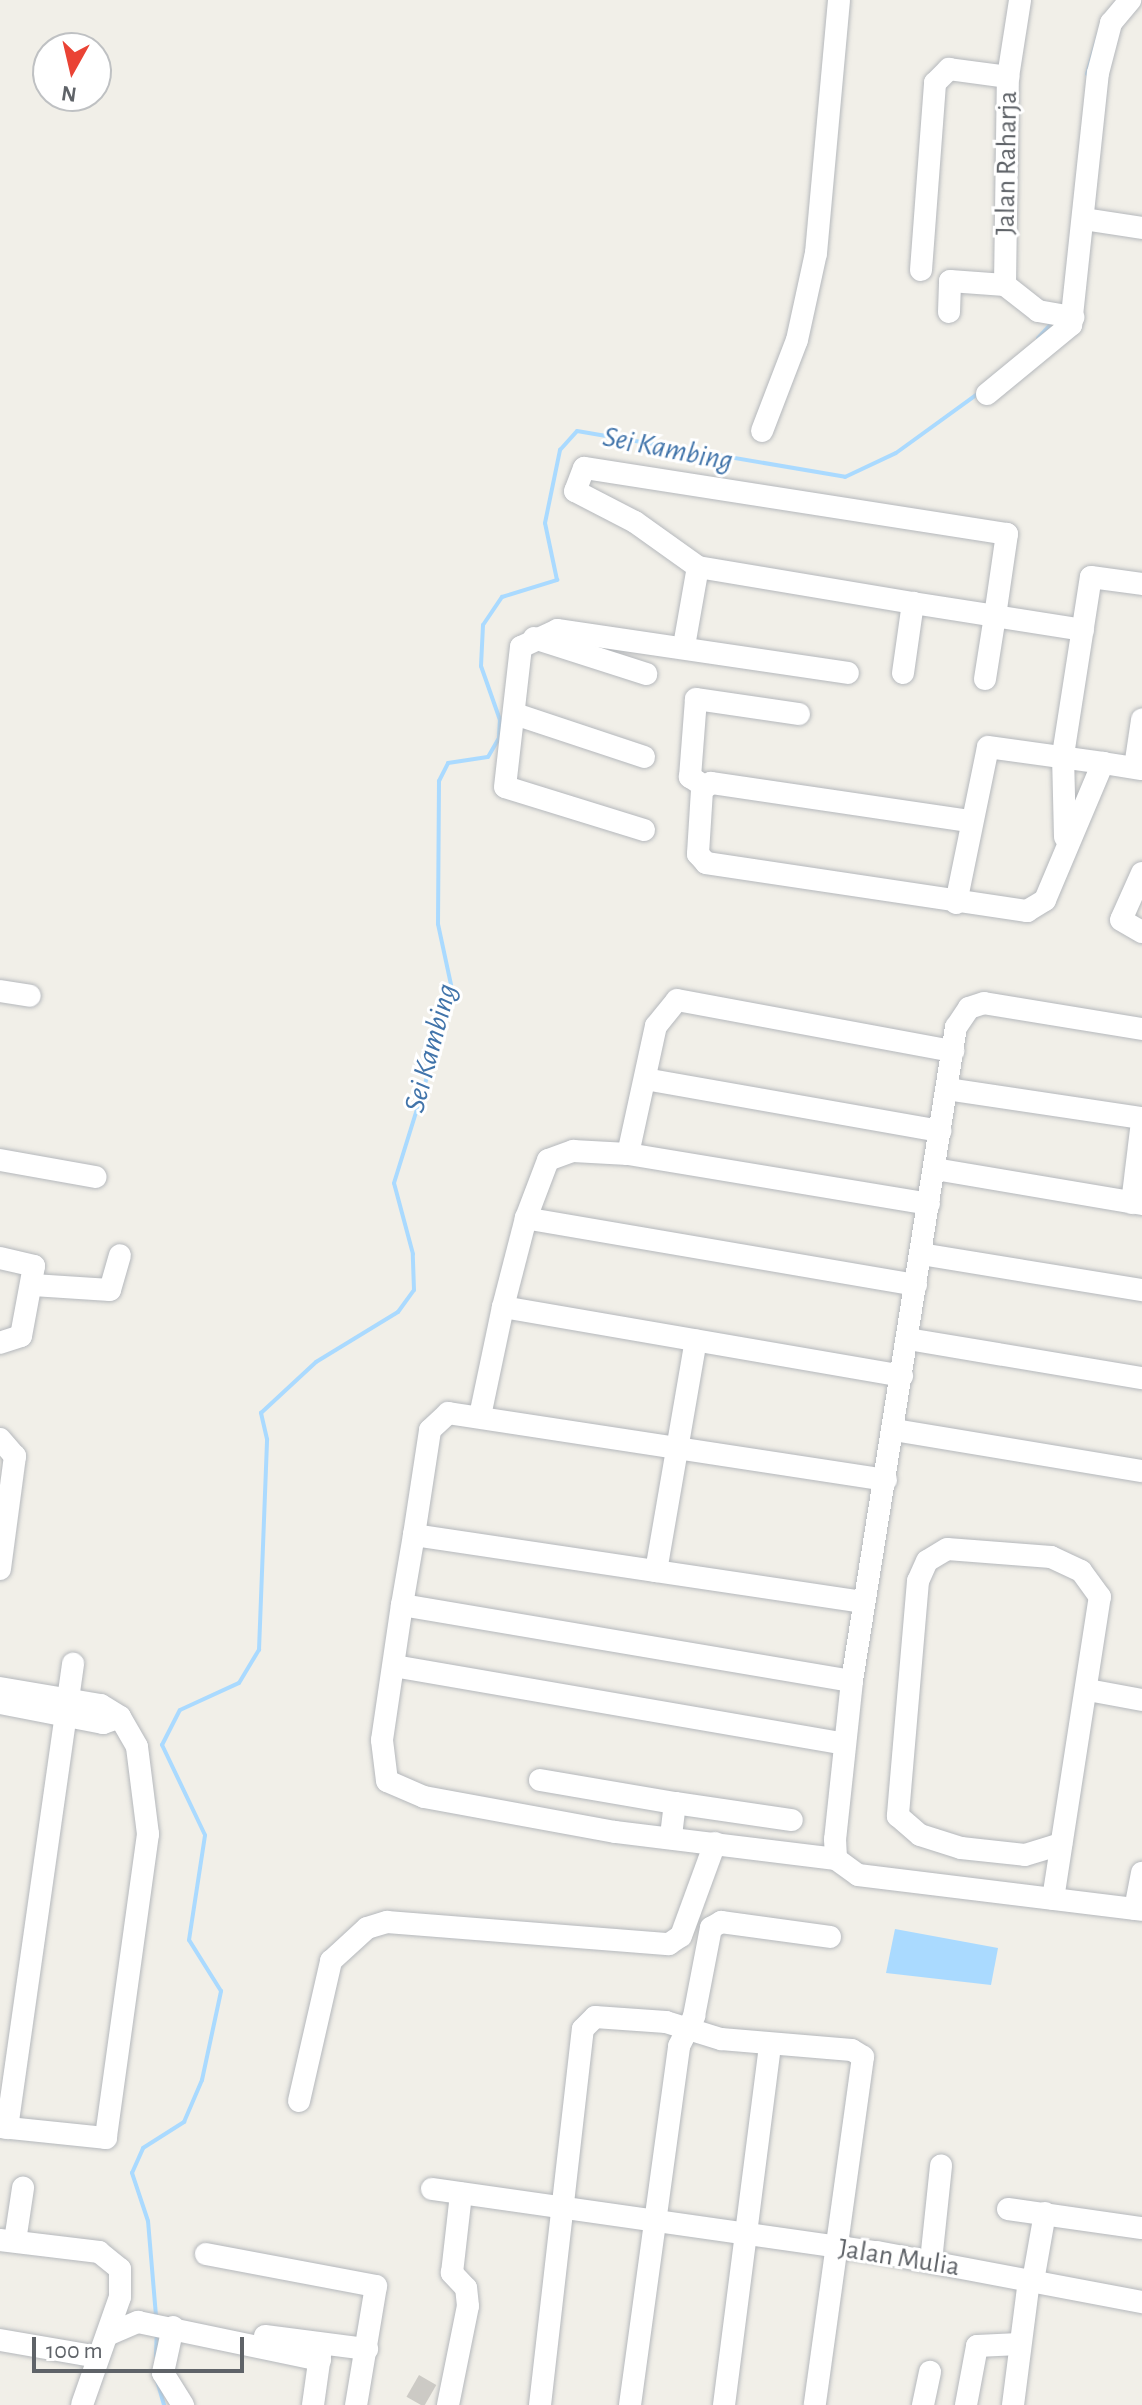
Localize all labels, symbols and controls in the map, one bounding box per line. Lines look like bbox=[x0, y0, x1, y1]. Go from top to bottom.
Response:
north arrow bbox=[32, 32, 112, 112]
text: N bbox=[60, 82, 78, 106]
street label: Jalan Raharja bbox=[989, 91, 1025, 235]
water label: Sei Kambing bbox=[600, 419, 736, 479]
water label: Sei Kambing bbox=[397, 980, 465, 1116]
street label: Jalan Mulia bbox=[836, 2232, 962, 2284]
scale bar bbox=[36, 2321, 248, 2371]
text: 100 m bbox=[46, 2339, 103, 2363]

